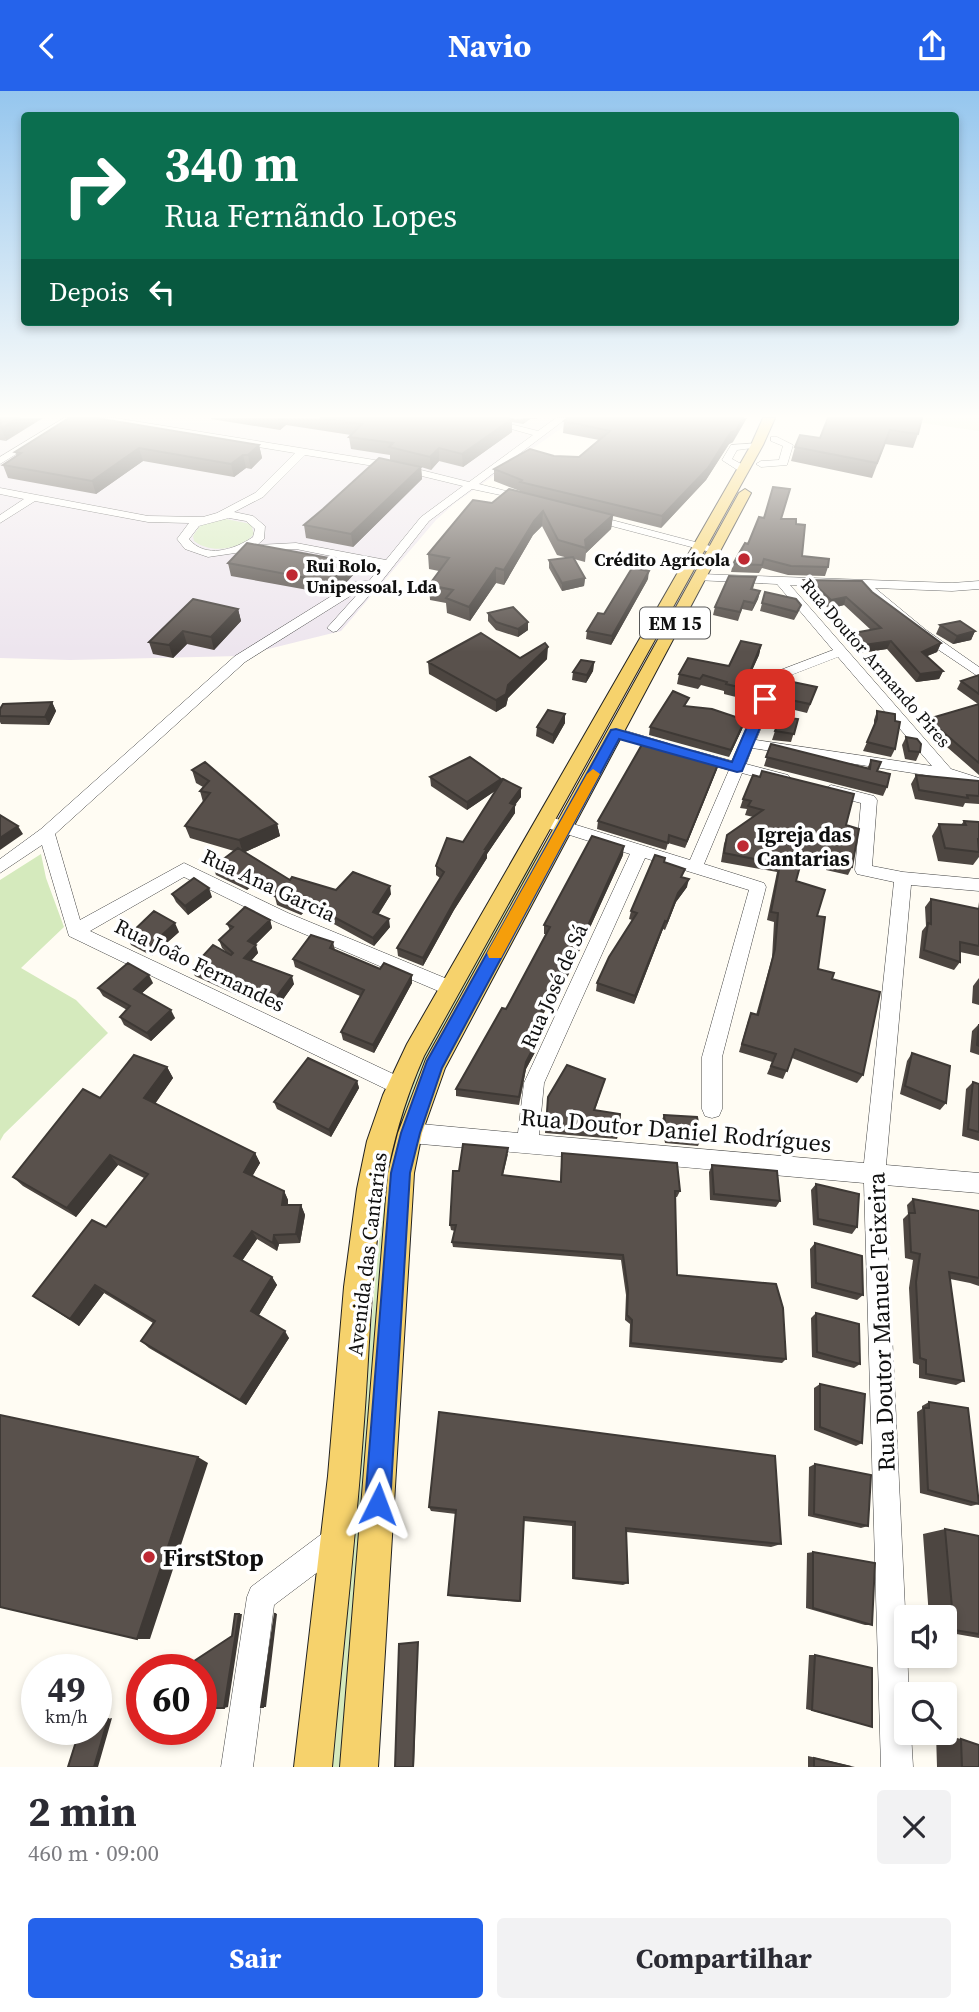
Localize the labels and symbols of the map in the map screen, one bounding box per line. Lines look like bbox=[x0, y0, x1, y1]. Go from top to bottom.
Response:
place label: Crédito Agrícola bbox=[594, 547, 730, 572]
marker: Crédito Agrícola bbox=[736, 551, 752, 567]
place label: Rui Rolo, Unipessoal, Lda bbox=[306, 553, 438, 599]
marker: Rui Rolo, Unipessoal, Lda bbox=[284, 567, 300, 583]
street label: Rua Doutor Armando Pires bbox=[796, 573, 957, 753]
road number: EM 15 bbox=[640, 607, 710, 639]
pin bbox=[735, 669, 795, 729]
place label: Igreja das Cantarias bbox=[757, 820, 852, 873]
marker: Igreja das Cantarias bbox=[735, 838, 751, 854]
street label: Rua Ana Garcia bbox=[197, 841, 341, 929]
street label: Rua João Fernandes bbox=[110, 911, 290, 1019]
street label: Rua José de Sá bbox=[514, 919, 595, 1053]
street label: Rua Doutor Daniel Rodrígues bbox=[519, 1100, 833, 1160]
street label: Avenida das Cantarias bbox=[340, 1150, 394, 1358]
street label: Rua Doutor Manuel Teixeira bbox=[859, 1171, 903, 1472]
position arrow bbox=[341, 1467, 415, 1541]
place label: FirstStop bbox=[163, 1541, 264, 1574]
marker: FirstStop bbox=[141, 1549, 157, 1565]
speed limit sign: 60 bbox=[126, 1654, 217, 1745]

